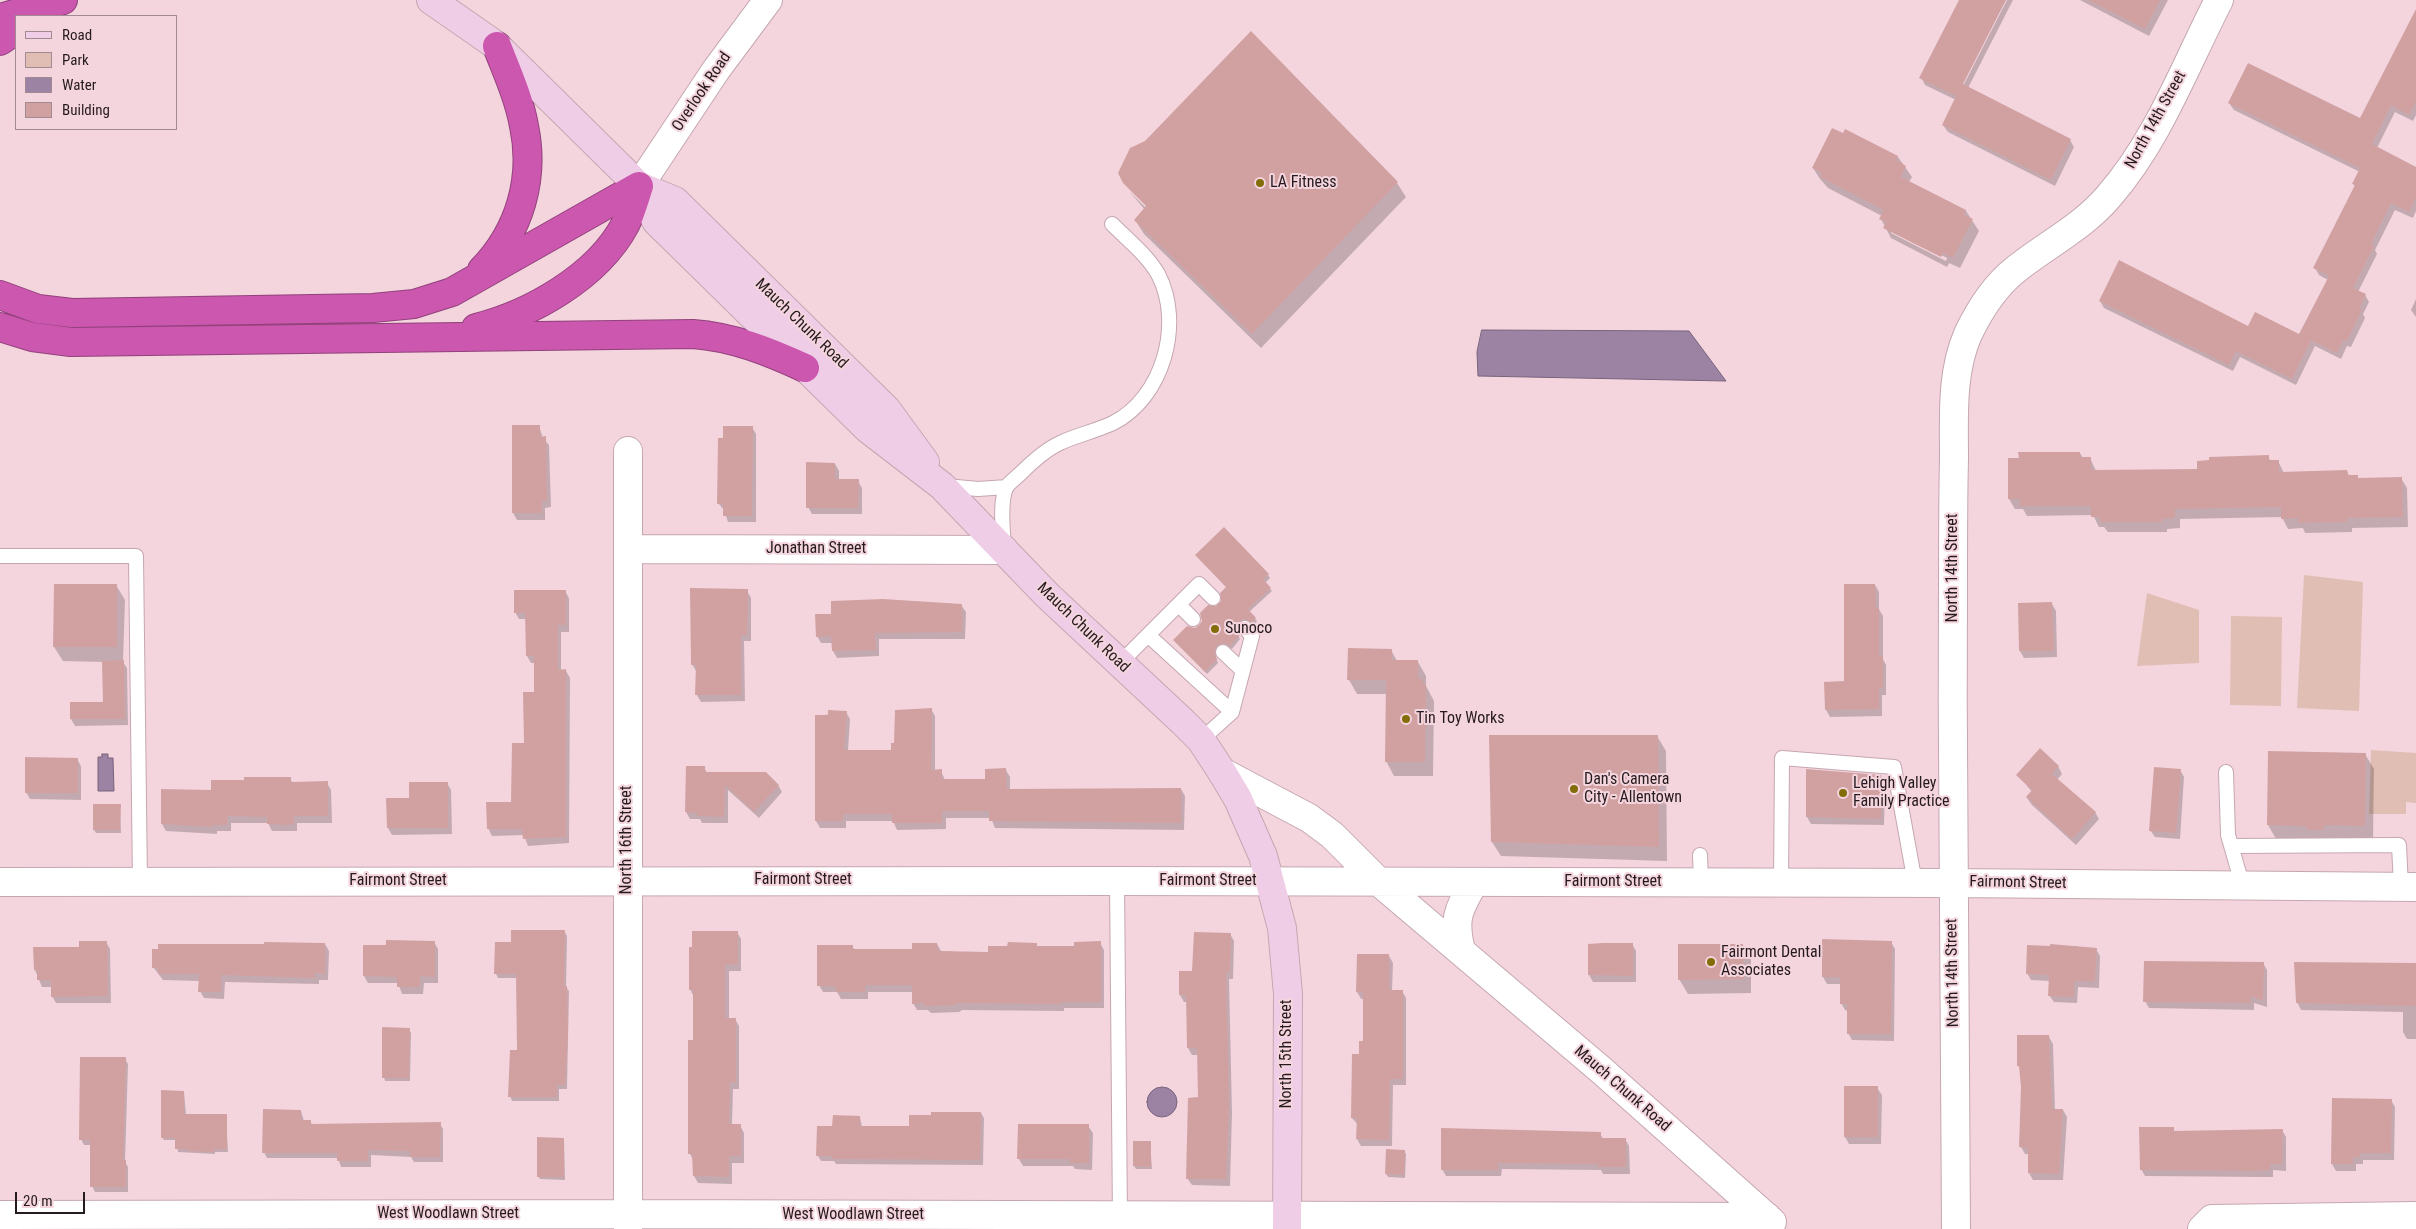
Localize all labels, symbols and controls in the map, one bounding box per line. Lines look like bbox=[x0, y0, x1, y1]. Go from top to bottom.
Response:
legend bbox=[15, 15, 178, 130]
text: Road bbox=[62, 26, 92, 44]
street label: Overlook Road bbox=[668, 49, 736, 135]
text: Park bbox=[62, 51, 89, 69]
street label: North 14th Street bbox=[2121, 68, 2191, 172]
text: Water bbox=[62, 76, 96, 94]
text: Building bbox=[62, 101, 110, 119]
place label: LA Fitness bbox=[1270, 173, 1337, 193]
marker: LA Fitness bbox=[1254, 177, 1266, 189]
street label: Mauch Chunk Road bbox=[751, 275, 851, 373]
street label: North 14th Street bbox=[1943, 514, 1963, 622]
street label: Jonathan Street bbox=[766, 539, 866, 559]
street label: Mauch Chunk Road bbox=[1033, 579, 1133, 677]
place label: Sunoco bbox=[1225, 619, 1272, 639]
marker: Sunoco bbox=[1209, 623, 1221, 635]
place label: Tin Toy Works bbox=[1416, 709, 1505, 729]
marker: Tin Toy Works bbox=[1400, 713, 1412, 725]
place label: Dan's Camera City - Allentown bbox=[1584, 770, 1682, 808]
place label: Lehigh Valley Family Practice bbox=[1853, 774, 1950, 812]
marker: Dan's Camera City - Allentown bbox=[1568, 783, 1580, 795]
street label: North 16th Street bbox=[617, 786, 637, 894]
marker: Lehigh Valley Family Practice bbox=[1837, 787, 1849, 799]
street label: Fairmont Street bbox=[754, 870, 852, 890]
street label: Fairmont Street bbox=[349, 871, 447, 891]
street label: Fairmont Street bbox=[1159, 871, 1257, 891]
street label: Fairmont Street bbox=[1564, 872, 1662, 892]
street label: Fairmont Street bbox=[1969, 873, 2067, 893]
street label: North 14th Street bbox=[1942, 918, 1964, 1028]
place label: Fairmont Dental Associates bbox=[1721, 943, 1821, 981]
marker: Fairmont Dental Associates bbox=[1705, 956, 1717, 968]
street label: North 15th Street bbox=[1277, 1000, 1297, 1108]
street label: Mauch Chunk Road bbox=[1570, 1042, 1674, 1136]
scale bar bbox=[18, 1182, 88, 1214]
text: 20 m bbox=[23, 1192, 53, 1210]
street label: West Woodlawn Street bbox=[377, 1204, 519, 1224]
street label: West Woodlawn Street bbox=[782, 1205, 924, 1225]

